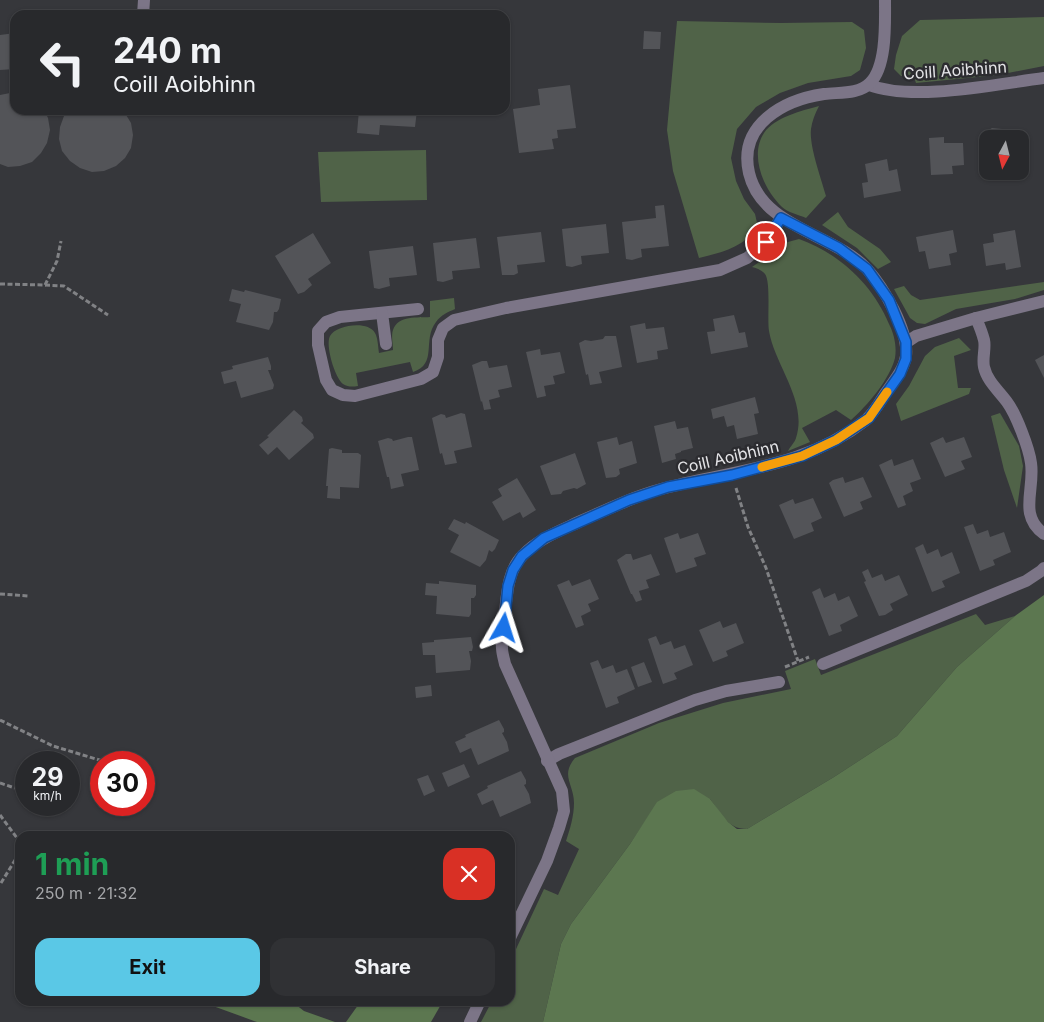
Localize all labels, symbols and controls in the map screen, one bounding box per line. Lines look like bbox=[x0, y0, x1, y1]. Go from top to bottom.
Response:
text: 240 m bbox=[113, 29, 222, 71]
icon: left bbox=[30, 30, 95, 95]
street label: Coill Aoibhinn bbox=[902, 56, 1008, 84]
text: Coill Aoibhinn bbox=[113, 71, 256, 97]
north arrow bbox=[979, 130, 1029, 180]
map controls bbox=[979, 130, 1029, 180]
pin bbox=[745, 221, 787, 263]
icon: arrive bbox=[752, 228, 780, 256]
street label: Coill Aoibhinn bbox=[675, 436, 781, 478]
position arrow bbox=[477, 601, 529, 653]
speed limit sign: 30 bbox=[90, 751, 155, 816]
text: 29 bbox=[32, 762, 63, 792]
text: km/h bbox=[33, 788, 62, 803]
text: 1 min bbox=[35, 846, 109, 882]
button: close bbox=[443, 848, 495, 900]
text: 250 m · 21:32 bbox=[35, 883, 137, 903]
button: Exit bbox=[35, 938, 260, 996]
button: Share bbox=[270, 938, 495, 996]

